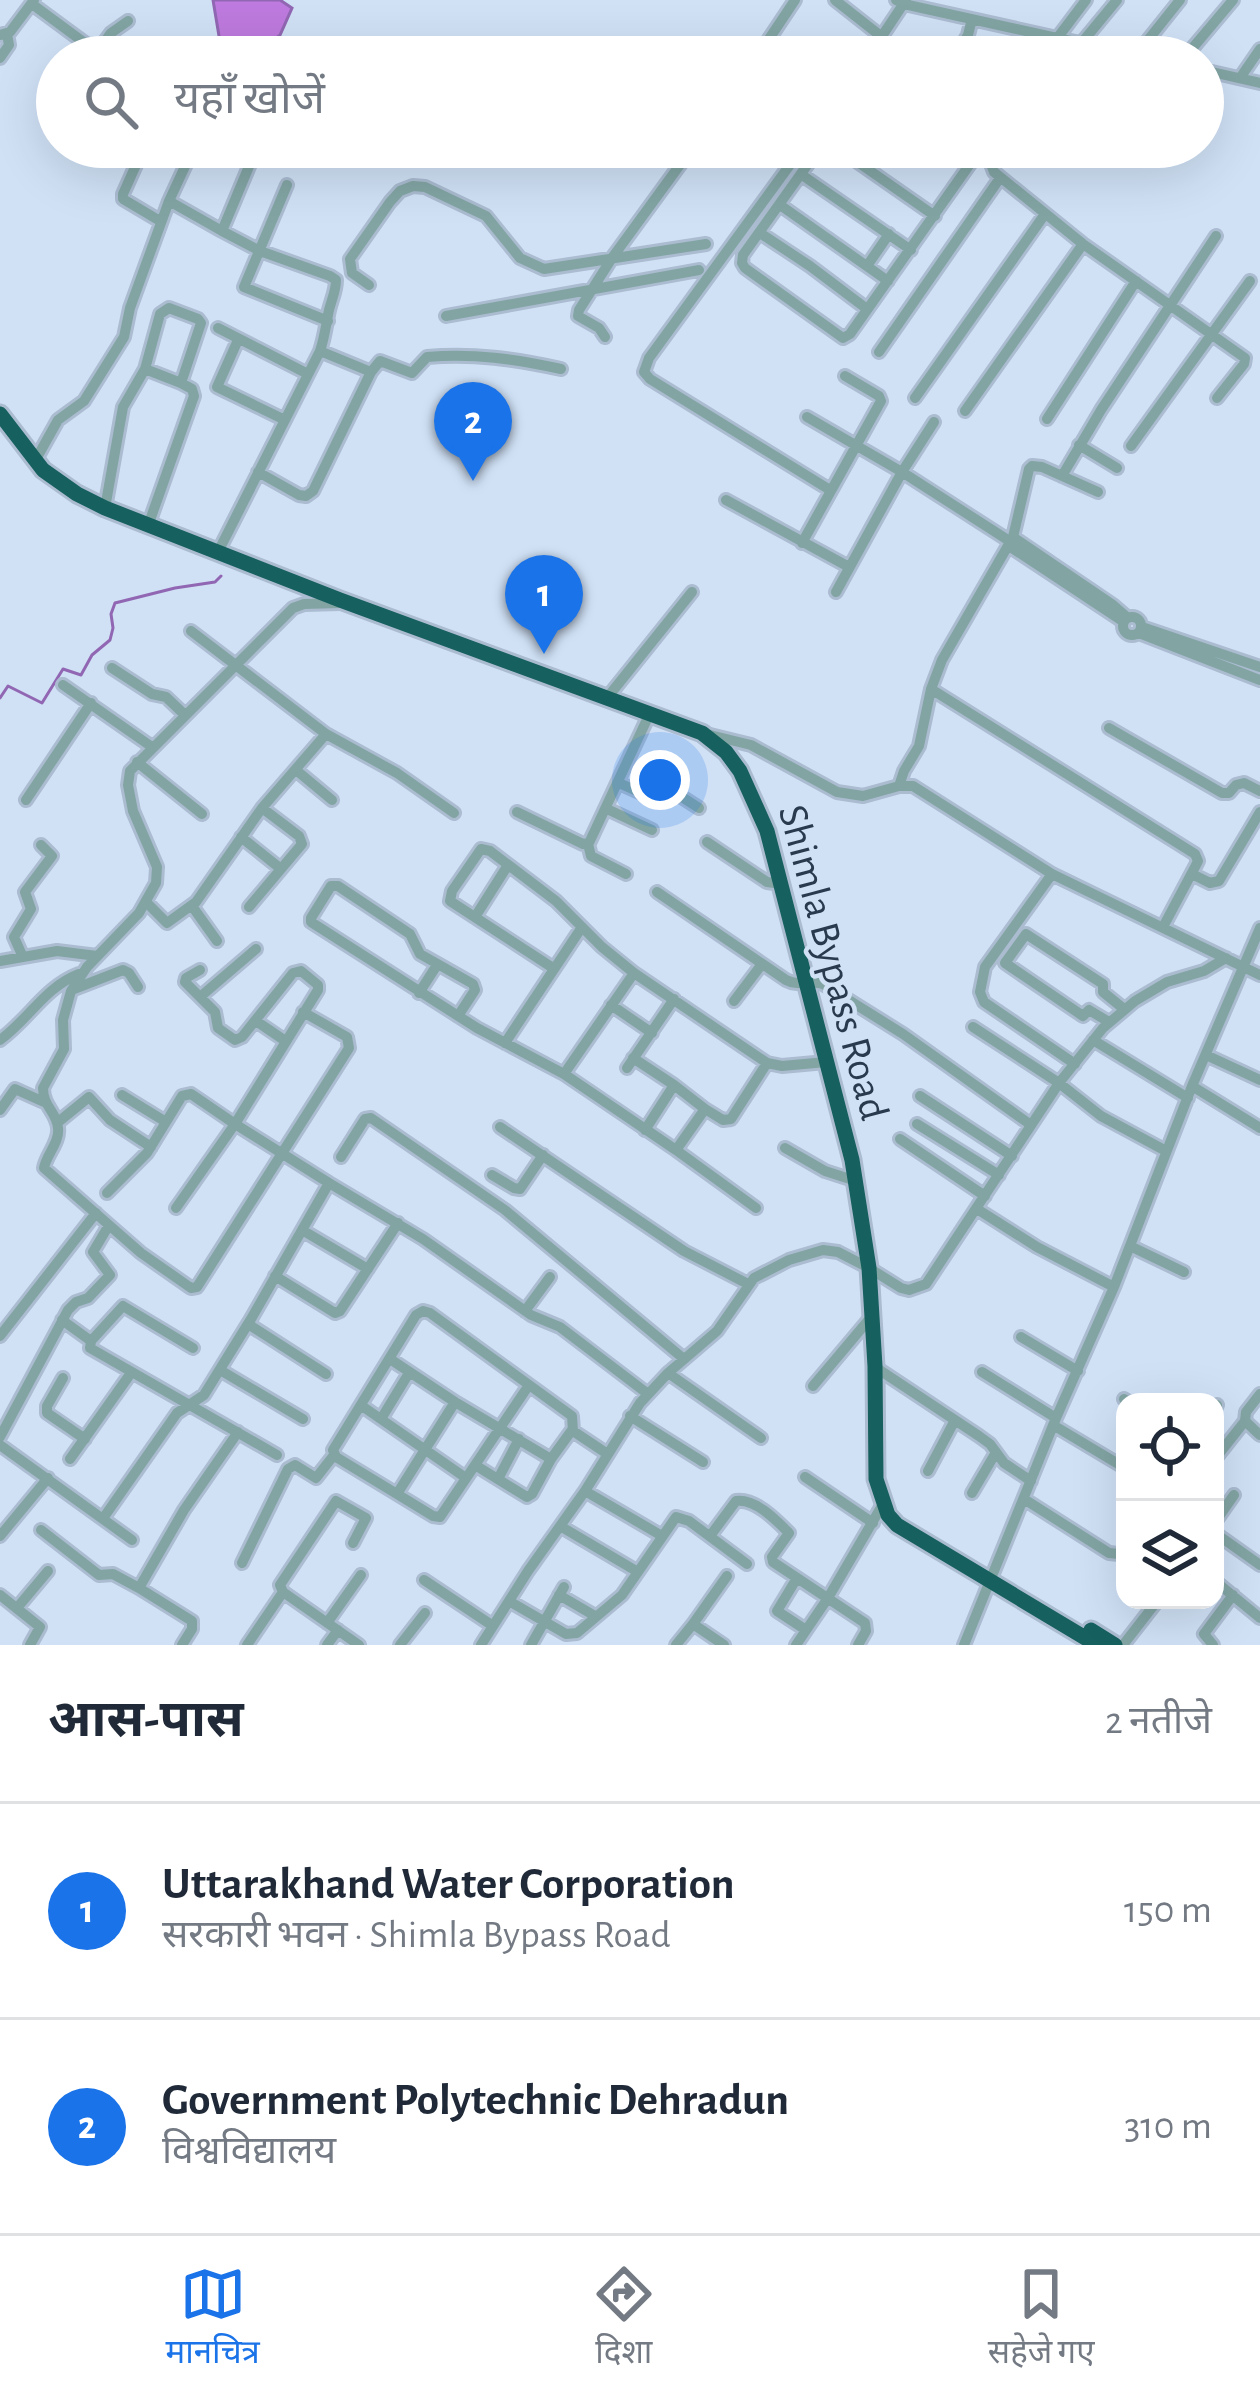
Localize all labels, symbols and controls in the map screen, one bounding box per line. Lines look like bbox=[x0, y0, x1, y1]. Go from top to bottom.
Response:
search box bbox=[36, 36, 1224, 168]
icon: search bbox=[78, 69, 144, 135]
text: यहाँ खोजें bbox=[174, 77, 325, 122]
pin: 2 bbox=[434, 382, 512, 481]
pin: 1 bbox=[505, 555, 583, 654]
your location bbox=[630, 750, 690, 810]
street label: Shimla Bypass Road bbox=[771, 800, 895, 1125]
map controls bbox=[1116, 1393, 1224, 1609]
button: locate bbox=[1116, 1393, 1224, 1501]
button: layers bbox=[1116, 1501, 1224, 1609]
text: आस-पास bbox=[48, 1695, 244, 1746]
text: 2 नतीजे bbox=[1105, 1702, 1212, 1741]
text: Uttarakhand Water Corporation bbox=[162, 1862, 735, 1907]
text: 1 bbox=[80, 1891, 94, 1930]
text: 150 m bbox=[1124, 1891, 1212, 1930]
text: सरकारी भवन · Shimla Bypass Road bbox=[162, 1916, 671, 1955]
text: Government Polytechnic Dehradun bbox=[162, 2078, 789, 2123]
text: 2 bbox=[78, 2107, 96, 2146]
text: 310 m bbox=[1124, 2107, 1212, 2146]
text: विश्वविद्यालय bbox=[162, 2132, 336, 2171]
tab: मानचित्र bbox=[166, 2261, 260, 2376]
tab: दिशा bbox=[591, 2261, 657, 2376]
tab: सहेजे गए bbox=[988, 2261, 1094, 2376]

